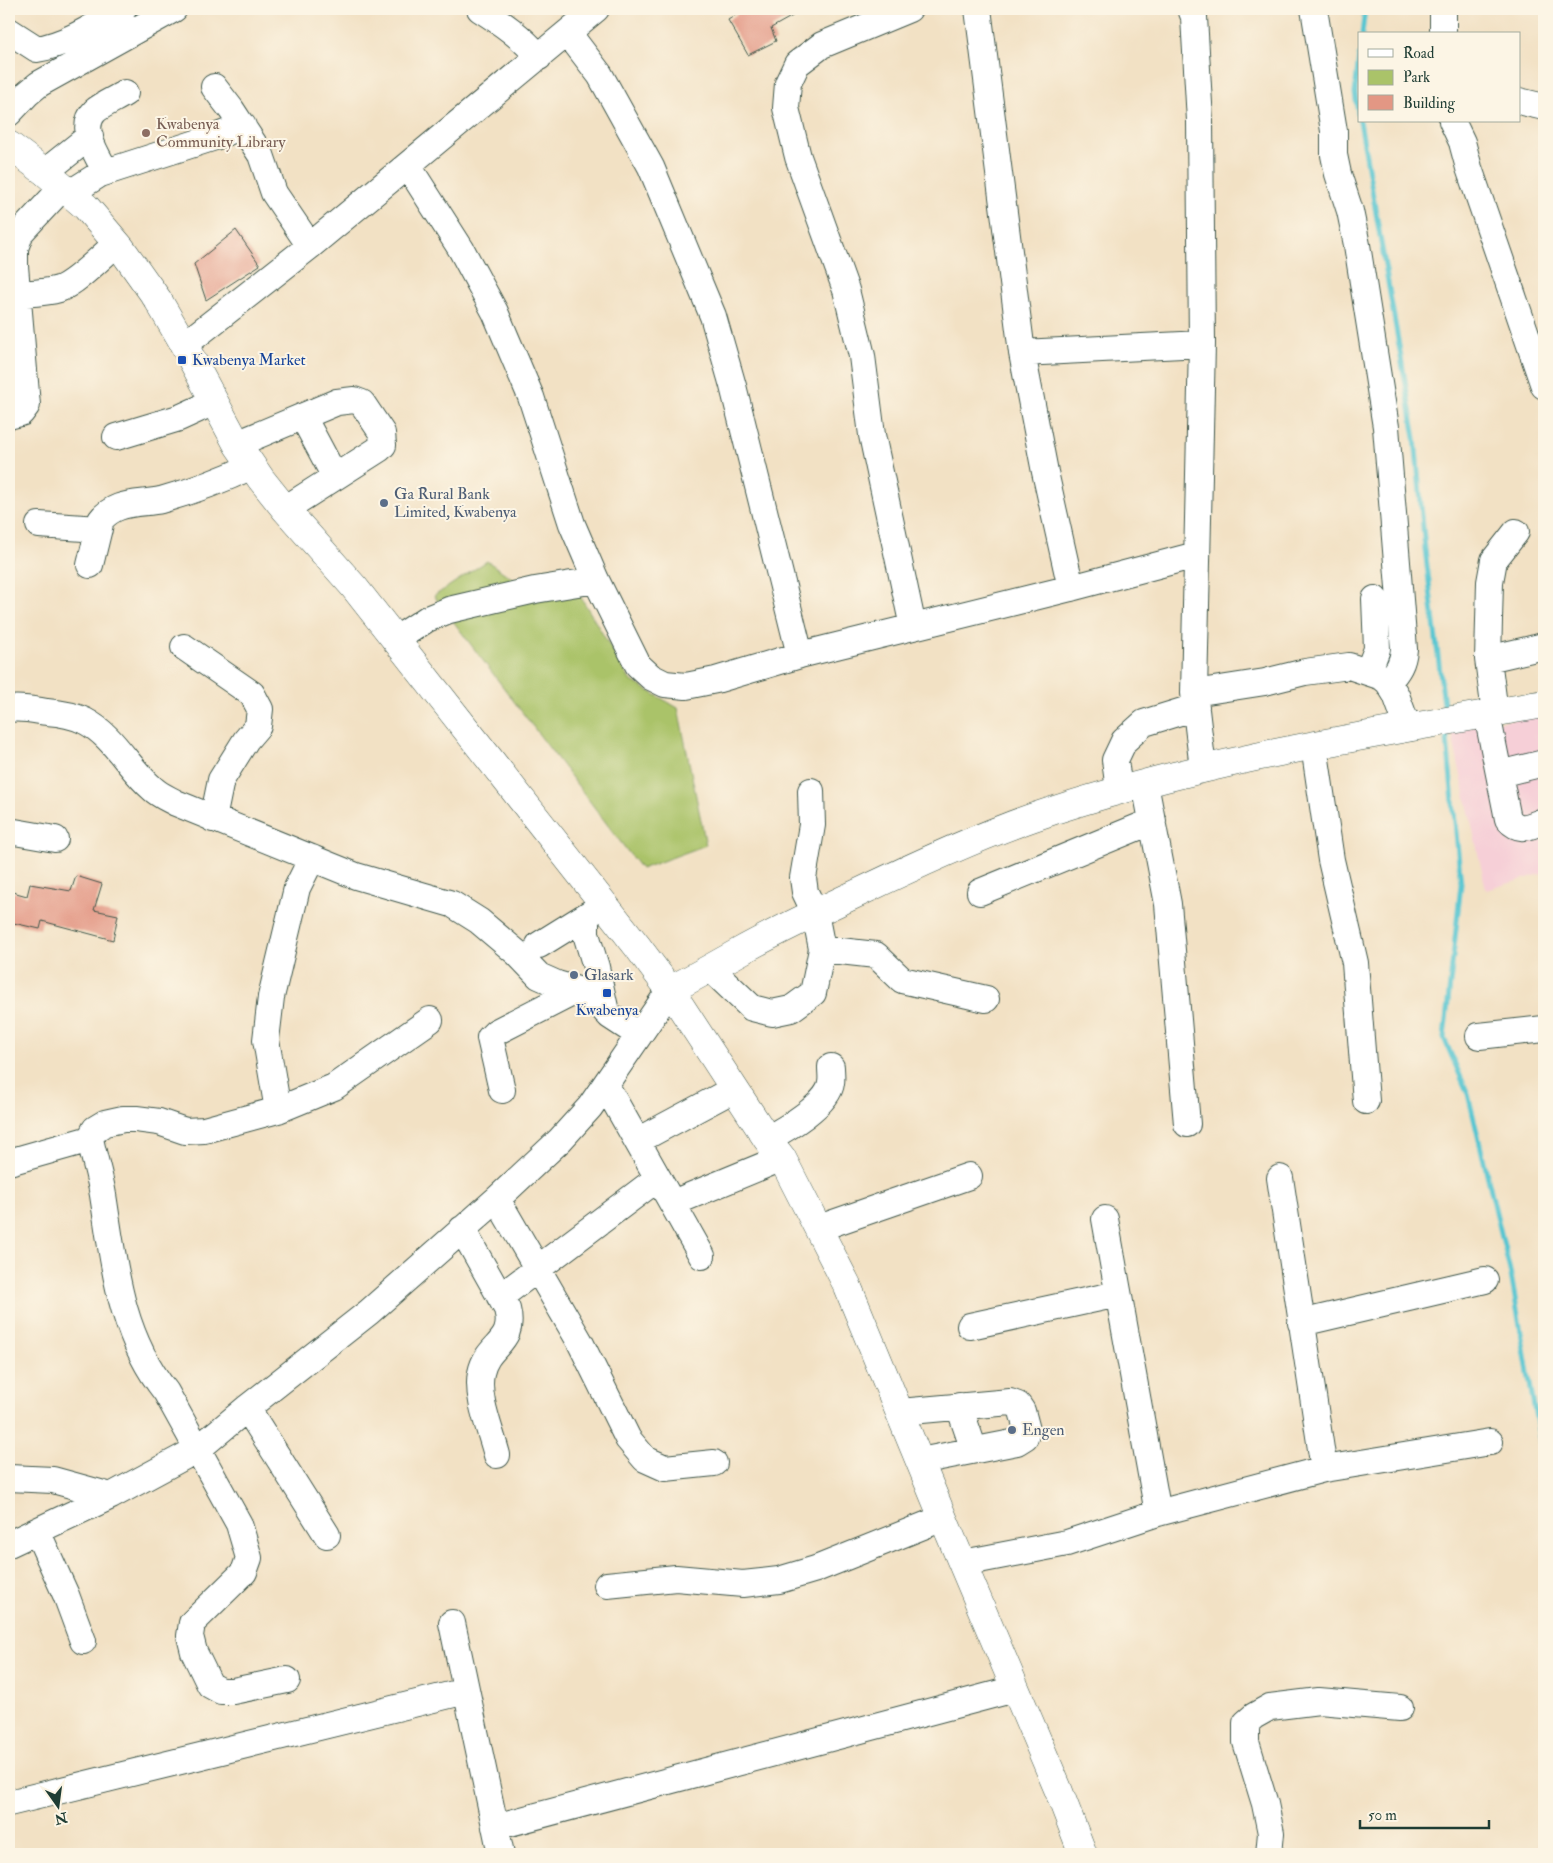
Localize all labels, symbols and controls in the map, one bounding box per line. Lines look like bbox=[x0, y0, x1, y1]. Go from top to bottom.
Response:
legend bbox=[1358, 32, 1520, 122]
text: Road bbox=[1403, 44, 1435, 63]
text: Park bbox=[1403, 68, 1430, 87]
text: Building bbox=[1403, 94, 1455, 113]
place label: Kwabenya Community Library bbox=[156, 114, 286, 152]
marker: Kwabenya Community Library bbox=[140, 127, 152, 139]
place label: Kwabenya Market bbox=[192, 350, 306, 370]
marker: Kwabenya Market bbox=[176, 354, 188, 366]
place label: Ga Rural Bank Limited, Kwabenya bbox=[394, 484, 517, 522]
marker: Ga Rural Bank Limited, Kwabenya bbox=[378, 497, 390, 509]
place label: Glasark bbox=[584, 965, 634, 985]
marker: Glasark bbox=[568, 969, 580, 981]
marker: Kwabenya bbox=[601, 987, 613, 999]
place label: Kwabenya bbox=[575, 1000, 639, 1020]
place label: Engen bbox=[1022, 1420, 1065, 1440]
marker: Engen bbox=[1006, 1424, 1018, 1436]
north arrow bbox=[32, 1780, 82, 1830]
scale bar bbox=[1360, 1798, 1489, 1830]
text: 50 m bbox=[1368, 1806, 1397, 1825]
text: N bbox=[52, 1808, 70, 1828]

